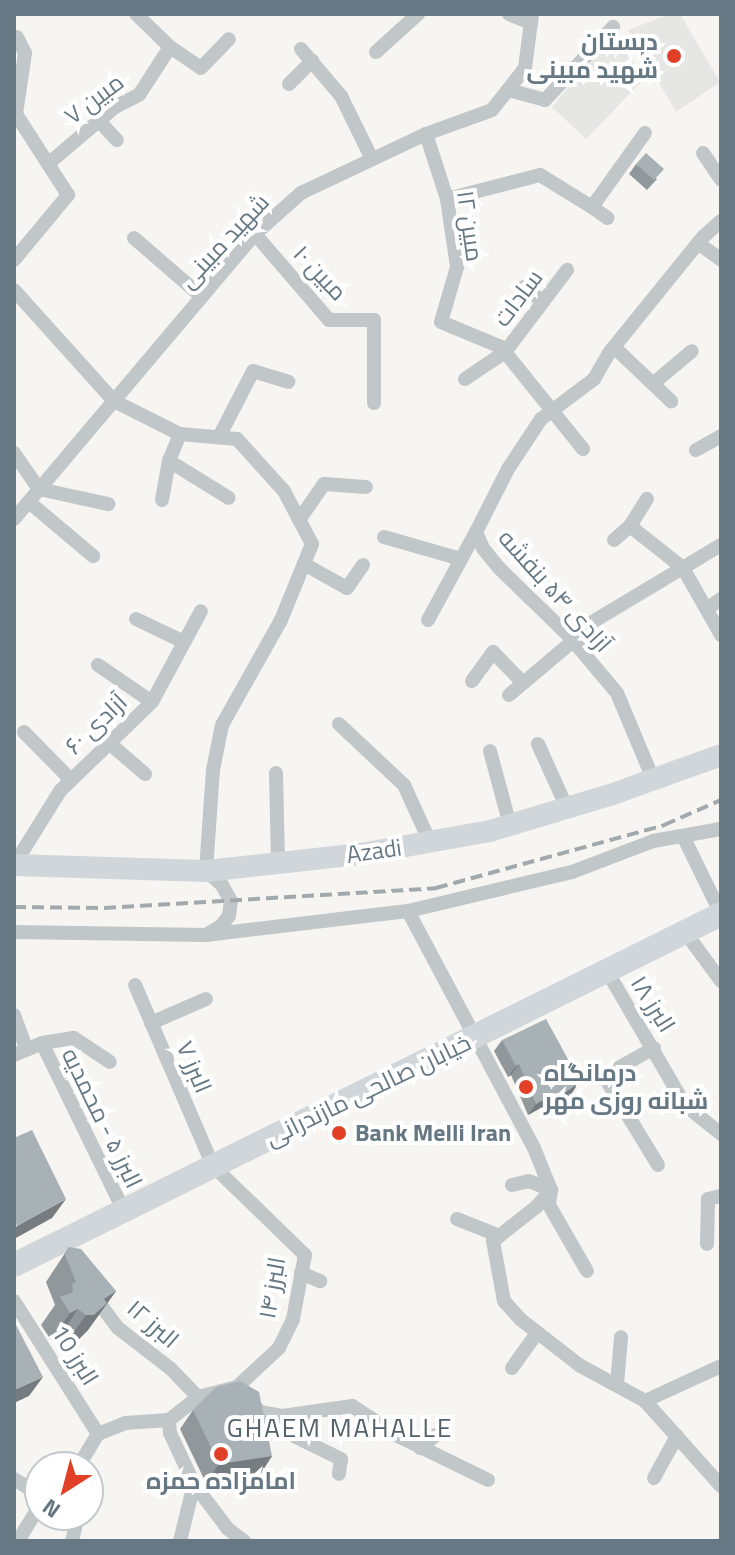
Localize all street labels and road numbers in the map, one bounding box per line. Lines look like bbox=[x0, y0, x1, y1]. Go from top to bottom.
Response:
street label: مبین ۷ bbox=[59, 67, 129, 131]
street label: شهید مبینی bbox=[173, 188, 275, 294]
street label: مبین ۱۲ bbox=[451, 189, 489, 263]
street label: مبین ۱۰ bbox=[287, 239, 353, 307]
street label: سادات bbox=[487, 264, 549, 332]
street label: آزادی ۵۴ بنفشه bbox=[492, 524, 618, 658]
street label: آزادی ۶۰ bbox=[59, 688, 133, 760]
street label: Azadi bbox=[345, 833, 403, 869]
street label: البرز ۱۸ bbox=[625, 970, 681, 1038]
street label: خیابان صالحی مازندرانی bbox=[261, 1028, 475, 1152]
street label: البرز ۷ bbox=[170, 1037, 218, 1097]
street label: البرز ۵ - محمدیه bbox=[56, 1043, 148, 1193]
street label: البرز ۱۴ bbox=[252, 1255, 292, 1321]
street label: البرز ۱۲ bbox=[121, 1294, 185, 1354]
street label: البرز 10 bbox=[45, 1319, 105, 1391]

